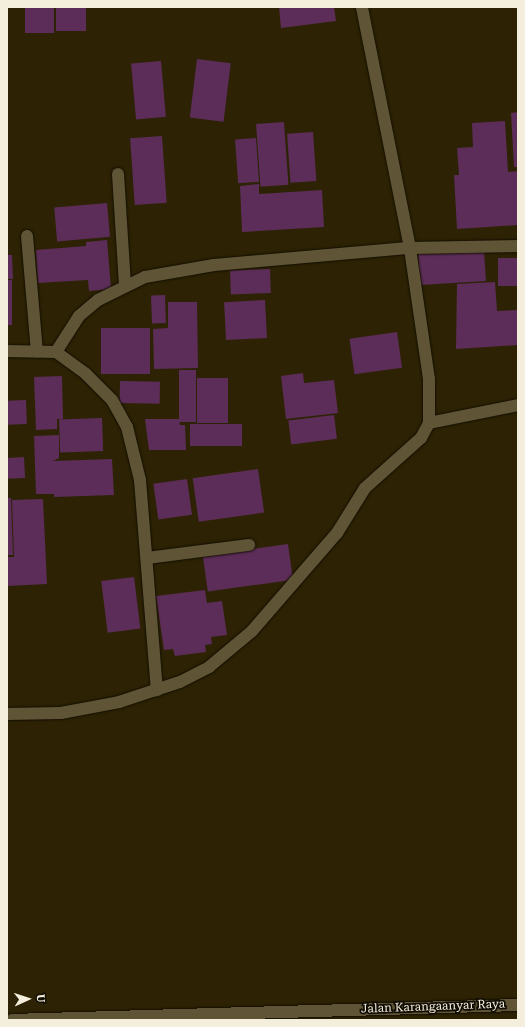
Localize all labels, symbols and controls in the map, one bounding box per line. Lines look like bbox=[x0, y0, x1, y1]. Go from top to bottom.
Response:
north arrow bbox=[8, 979, 48, 1019]
text: U bbox=[34, 994, 47, 1003]
street label: Jalan Karangaanyar Raya bbox=[361, 997, 505, 1017]

